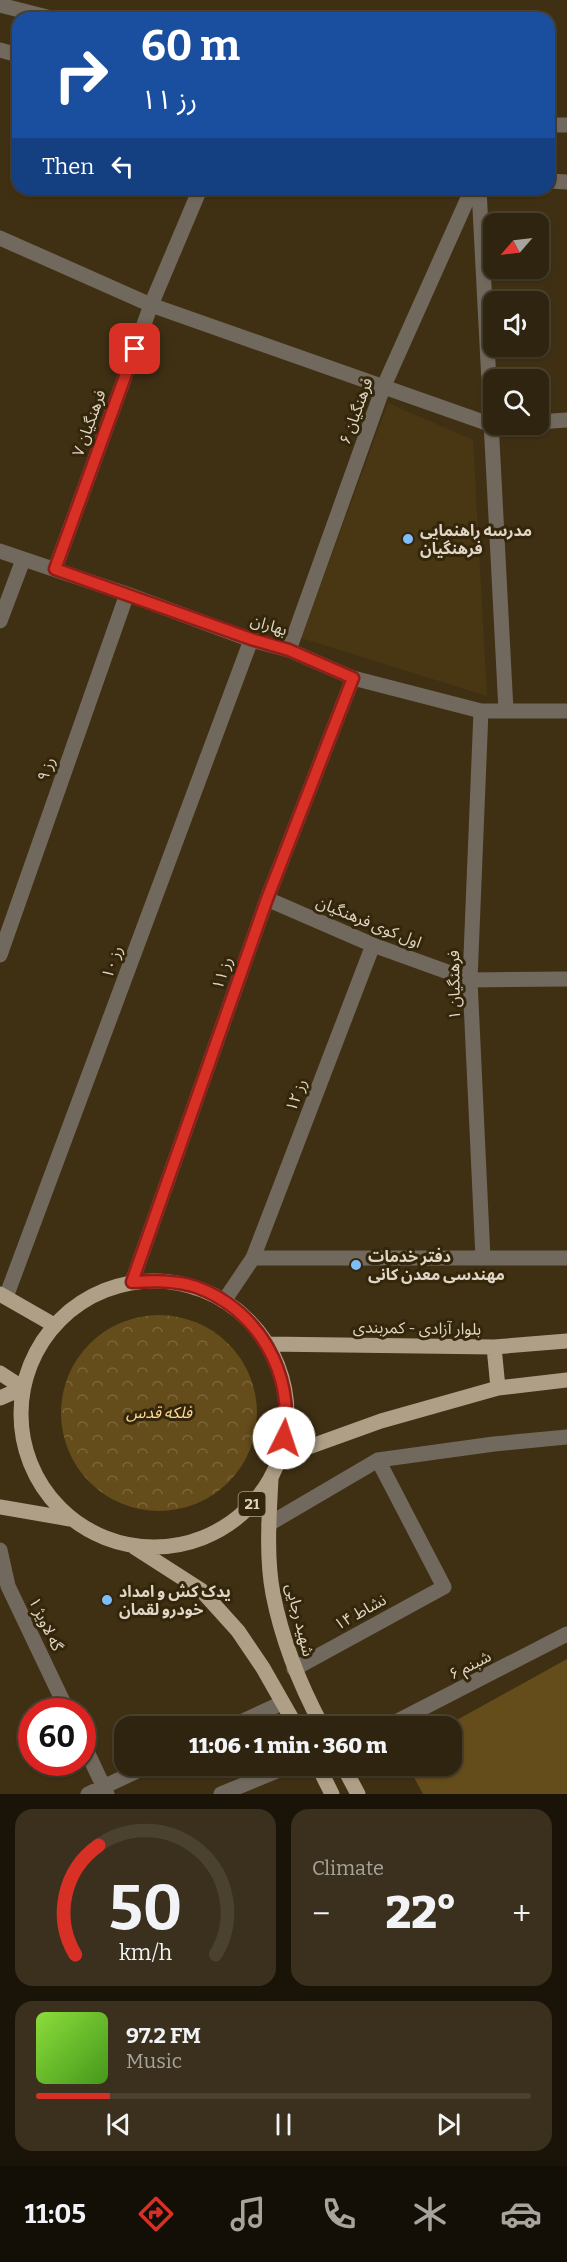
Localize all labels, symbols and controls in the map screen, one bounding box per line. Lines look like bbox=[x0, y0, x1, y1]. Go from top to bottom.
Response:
text: 60 m bbox=[141, 21, 240, 71]
icon: right bbox=[42, 36, 120, 114]
text: رز ۱۱ bbox=[141, 84, 197, 116]
icon: left bbox=[106, 150, 139, 183]
text: Then bbox=[42, 153, 94, 180]
north arrow bbox=[483, 213, 549, 279]
map controls bbox=[483, 213, 549, 435]
button: sound bbox=[483, 291, 549, 357]
pin bbox=[109, 323, 160, 374]
icon: arrive bbox=[118, 332, 151, 365]
button: search bbox=[483, 369, 549, 435]
street label: فرهنگیان ۶ bbox=[335, 375, 377, 447]
street label: فرهنگیان ۷ bbox=[68, 387, 110, 459]
place label: مدرسه راهنمایی فرهنگیان bbox=[420, 521, 532, 558]
marker: مدرسه راهنمایی فرهنگیان bbox=[401, 532, 415, 546]
street label: بهاران bbox=[248, 610, 290, 640]
street label: رز ۹ bbox=[33, 755, 59, 783]
street label: اول کوی فرهنگیان bbox=[313, 892, 424, 953]
street label: رز ۱۰ bbox=[97, 943, 127, 981]
street label: فرهنگیان ۱ bbox=[444, 950, 464, 1020]
street label: رز ۱۱ bbox=[208, 954, 236, 992]
street label: رز ۱۲ bbox=[281, 1076, 311, 1114]
place label: دفتر خدمات مهندسی معدن کانی bbox=[368, 1247, 505, 1284]
marker: دفتر خدمات مهندسی معدن کانی bbox=[349, 1258, 363, 1272]
street label: بلوار آزادی - کمربندی bbox=[353, 1317, 481, 1339]
park label: فلکه قدس bbox=[126, 1403, 193, 1422]
position arrow bbox=[252, 1406, 316, 1470]
road number: 21 bbox=[238, 1492, 266, 1516]
place label: یدک کش و امداد خودرو لقمان bbox=[119, 1582, 231, 1619]
street label: شهید رجایی bbox=[282, 1582, 318, 1658]
street label: نشاط ۱۴ bbox=[331, 1590, 389, 1634]
marker: یدک کش و امداد خودرو لقمان bbox=[100, 1593, 114, 1607]
street label: گه لاویژ ۱ bbox=[25, 1594, 67, 1654]
street label: شبنم ۶ bbox=[446, 1646, 496, 1686]
speed limit sign: 60 bbox=[18, 1698, 96, 1776]
text: 11:06 · 1 min · 360 m bbox=[189, 1732, 387, 1759]
text: Climate bbox=[312, 1856, 384, 1880]
text: 50 bbox=[109, 1871, 182, 1946]
text: 22° bbox=[386, 1886, 457, 1940]
text: − bbox=[312, 1894, 330, 1934]
text: + bbox=[512, 1894, 531, 1934]
text: km/h bbox=[119, 1940, 172, 1966]
text: 97.2 FM bbox=[126, 2022, 201, 2049]
text: Music bbox=[126, 2049, 182, 2073]
icon: previous bbox=[102, 2108, 135, 2141]
icon: pause bbox=[267, 2108, 300, 2141]
icon: next bbox=[432, 2108, 465, 2141]
icon: directions bbox=[135, 2193, 177, 2235]
icon: music bbox=[227, 2193, 269, 2235]
icon: phone bbox=[318, 2193, 360, 2235]
icon: climate bbox=[409, 2193, 451, 2235]
icon: car bbox=[500, 2193, 542, 2235]
text: 11:05 bbox=[25, 2198, 86, 2230]

